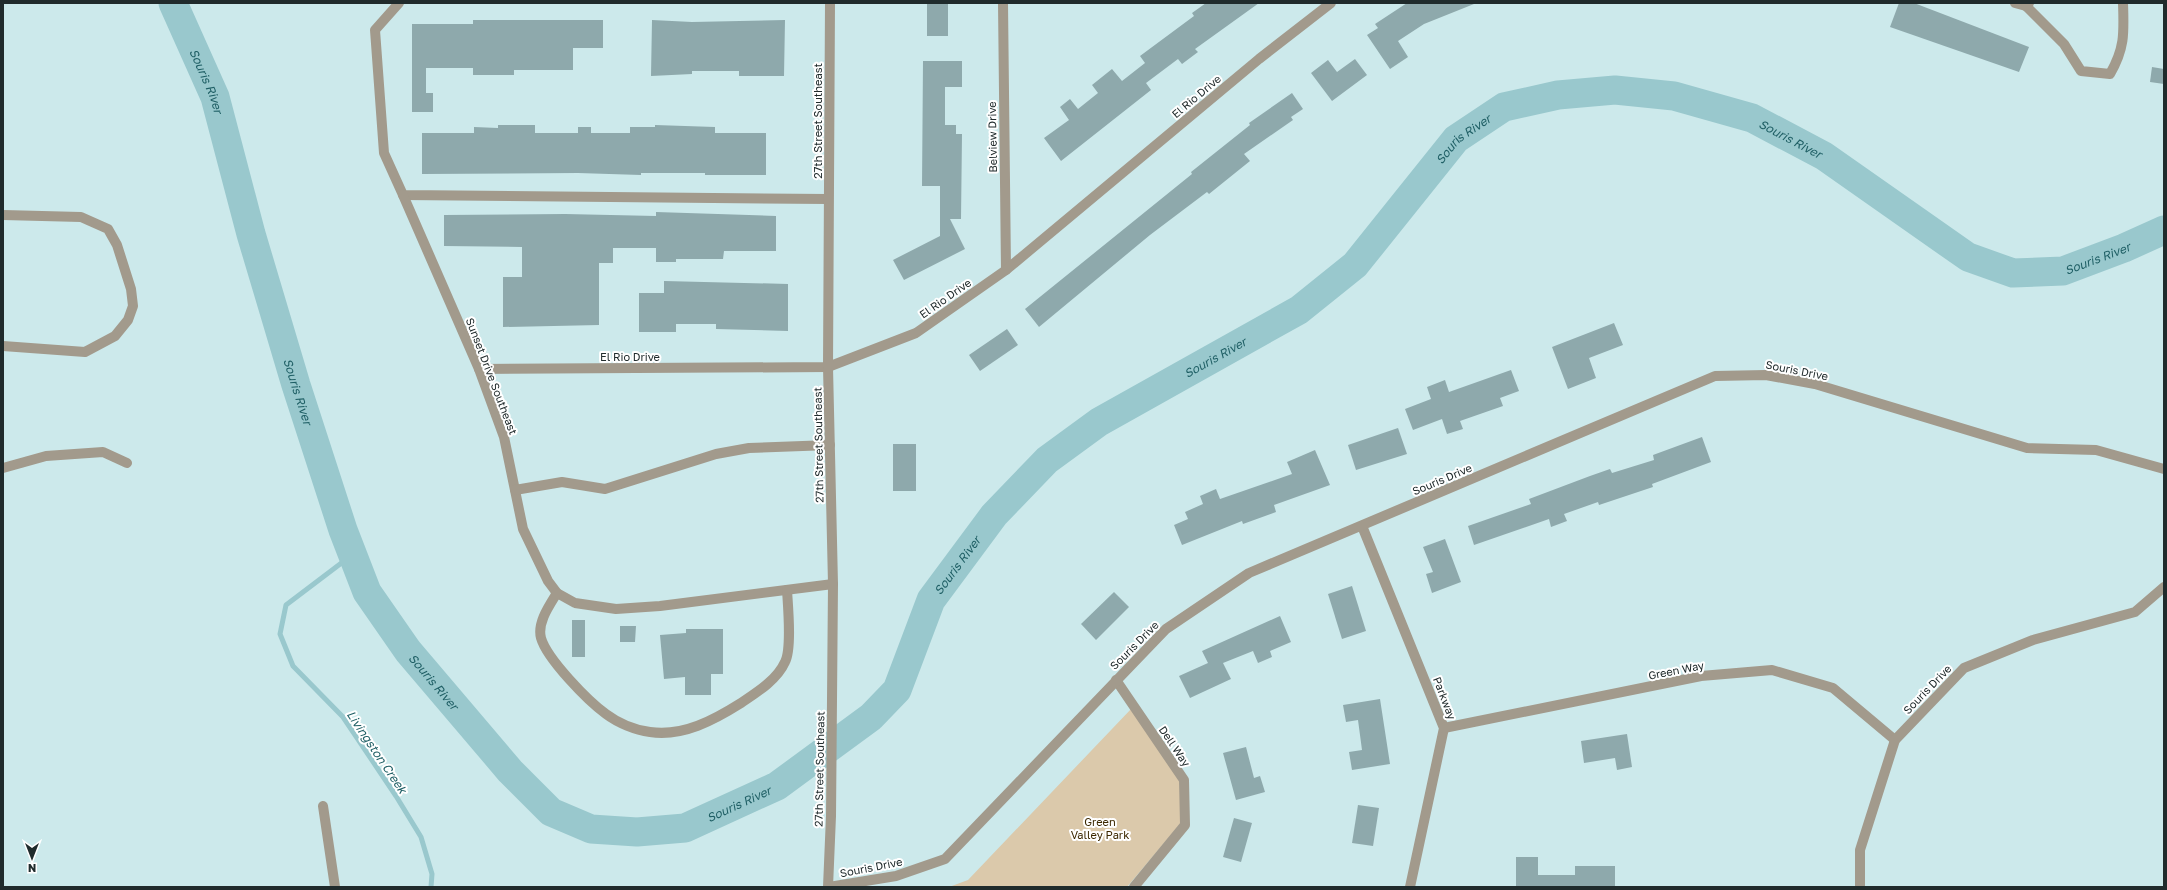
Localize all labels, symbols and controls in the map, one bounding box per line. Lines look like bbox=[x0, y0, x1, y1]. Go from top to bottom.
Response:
water label: Souris River bbox=[187, 46, 227, 117]
street label: 27th Street Southeast bbox=[811, 63, 824, 179]
street label: El Rio Drive bbox=[1169, 72, 1223, 120]
street label: Belview Drive bbox=[985, 101, 999, 173]
water label: Souris River bbox=[1432, 109, 1495, 166]
water label: Souris River bbox=[1757, 116, 1827, 162]
water label: Souris River bbox=[2062, 238, 2135, 277]
street label: El Rio Drive bbox=[917, 275, 973, 321]
street label: Sunset Drive Southeast bbox=[464, 316, 520, 436]
water label: Souris River bbox=[1181, 333, 1251, 380]
street label: El Rio Drive bbox=[600, 350, 660, 363]
water label: Souris River bbox=[281, 356, 317, 429]
street label: Souris Drive bbox=[1765, 358, 1829, 382]
street label: 27th Street Southeast bbox=[810, 387, 826, 503]
street label: Souris Drive bbox=[1410, 461, 1474, 497]
water label: Souris River bbox=[930, 531, 985, 597]
street label: Souris Drive bbox=[1107, 618, 1161, 672]
water label: Souris River bbox=[406, 650, 464, 714]
street label: Green Way bbox=[1647, 658, 1705, 682]
street label: Souris Drive bbox=[1900, 662, 1954, 716]
street label: Parkway bbox=[1431, 675, 1459, 721]
water label: Livingston Creek bbox=[344, 708, 411, 797]
street label: 27th Street Southeast bbox=[811, 711, 827, 827]
street label: Dell Way bbox=[1157, 723, 1193, 769]
water label: Souris River bbox=[704, 781, 775, 825]
park label: Green Valley Park bbox=[1071, 815, 1129, 841]
north arrow bbox=[12, 838, 52, 878]
street label: Souris Drive bbox=[839, 855, 903, 879]
text: N bbox=[28, 862, 36, 875]

